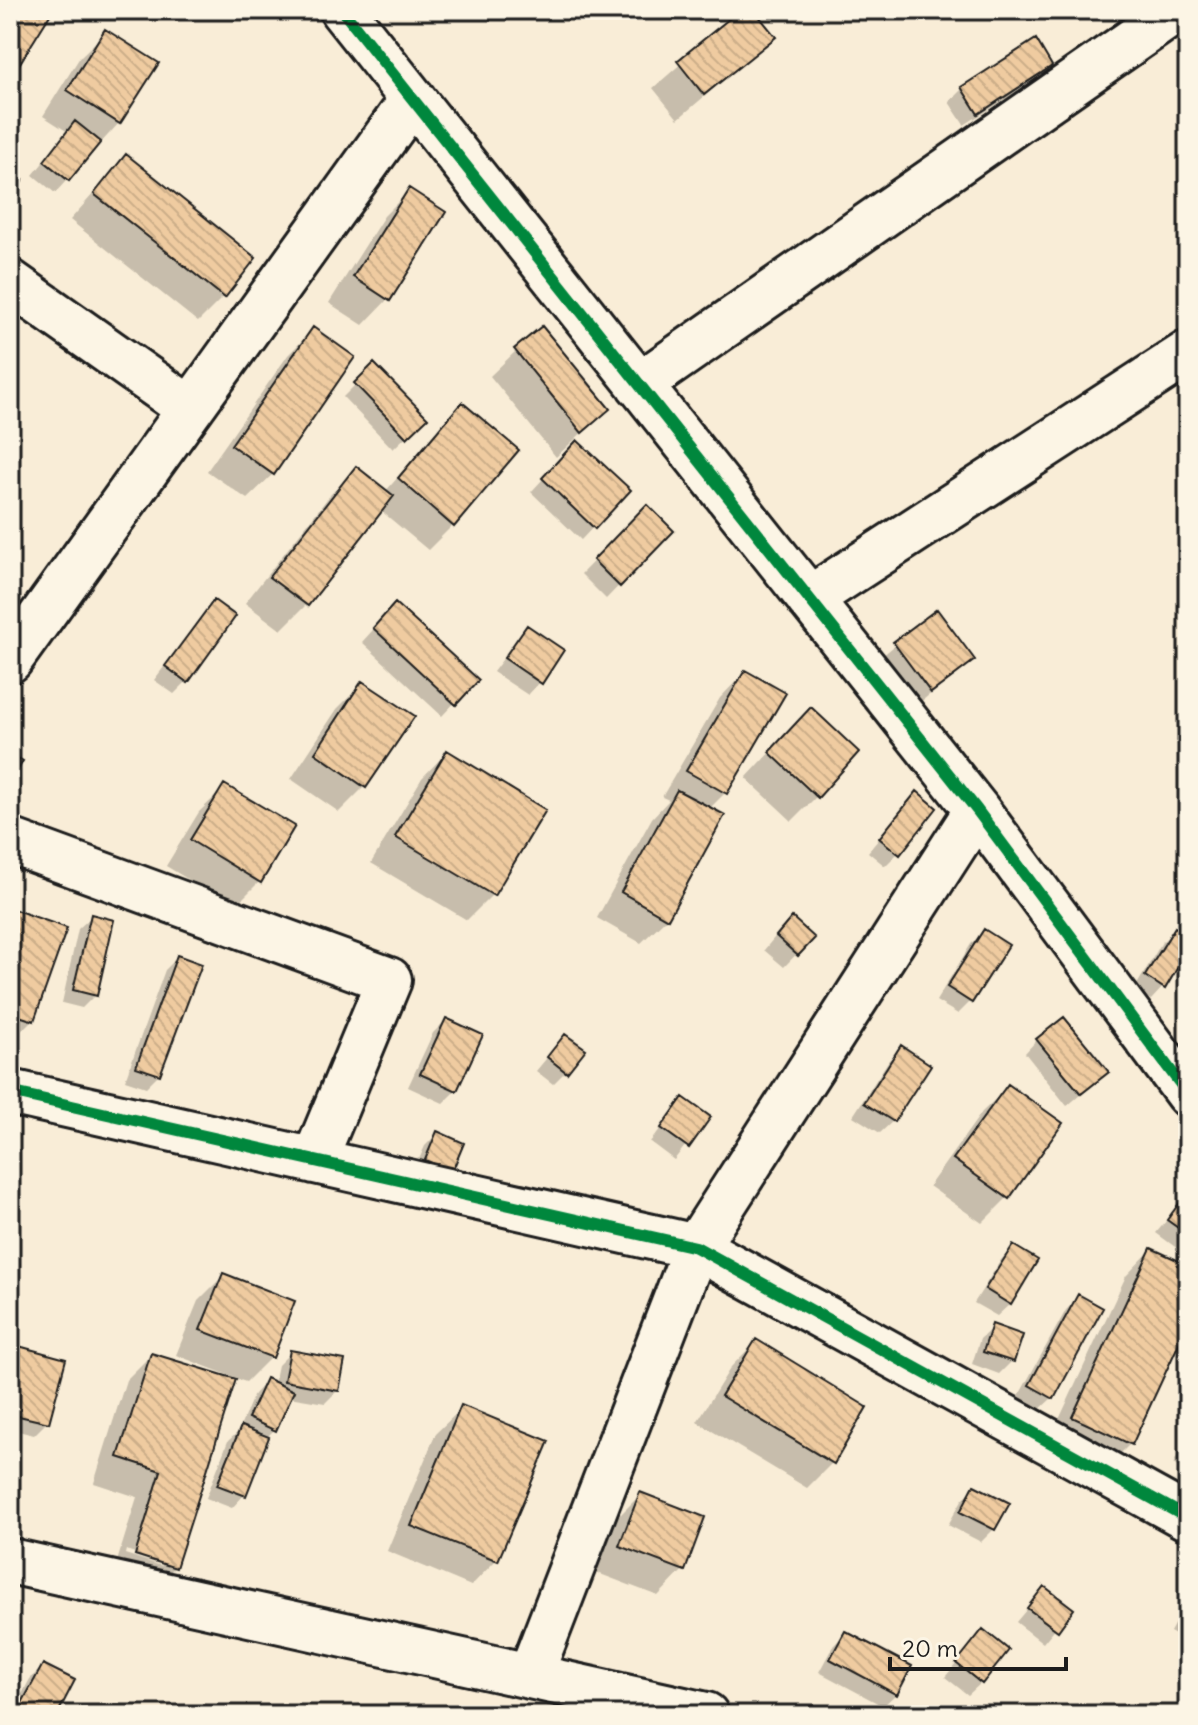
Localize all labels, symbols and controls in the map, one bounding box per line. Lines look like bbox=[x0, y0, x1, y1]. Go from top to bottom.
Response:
scale bar bbox=[890, 1621, 1066, 1671]
text: 20 m bbox=[902, 1633, 958, 1663]

